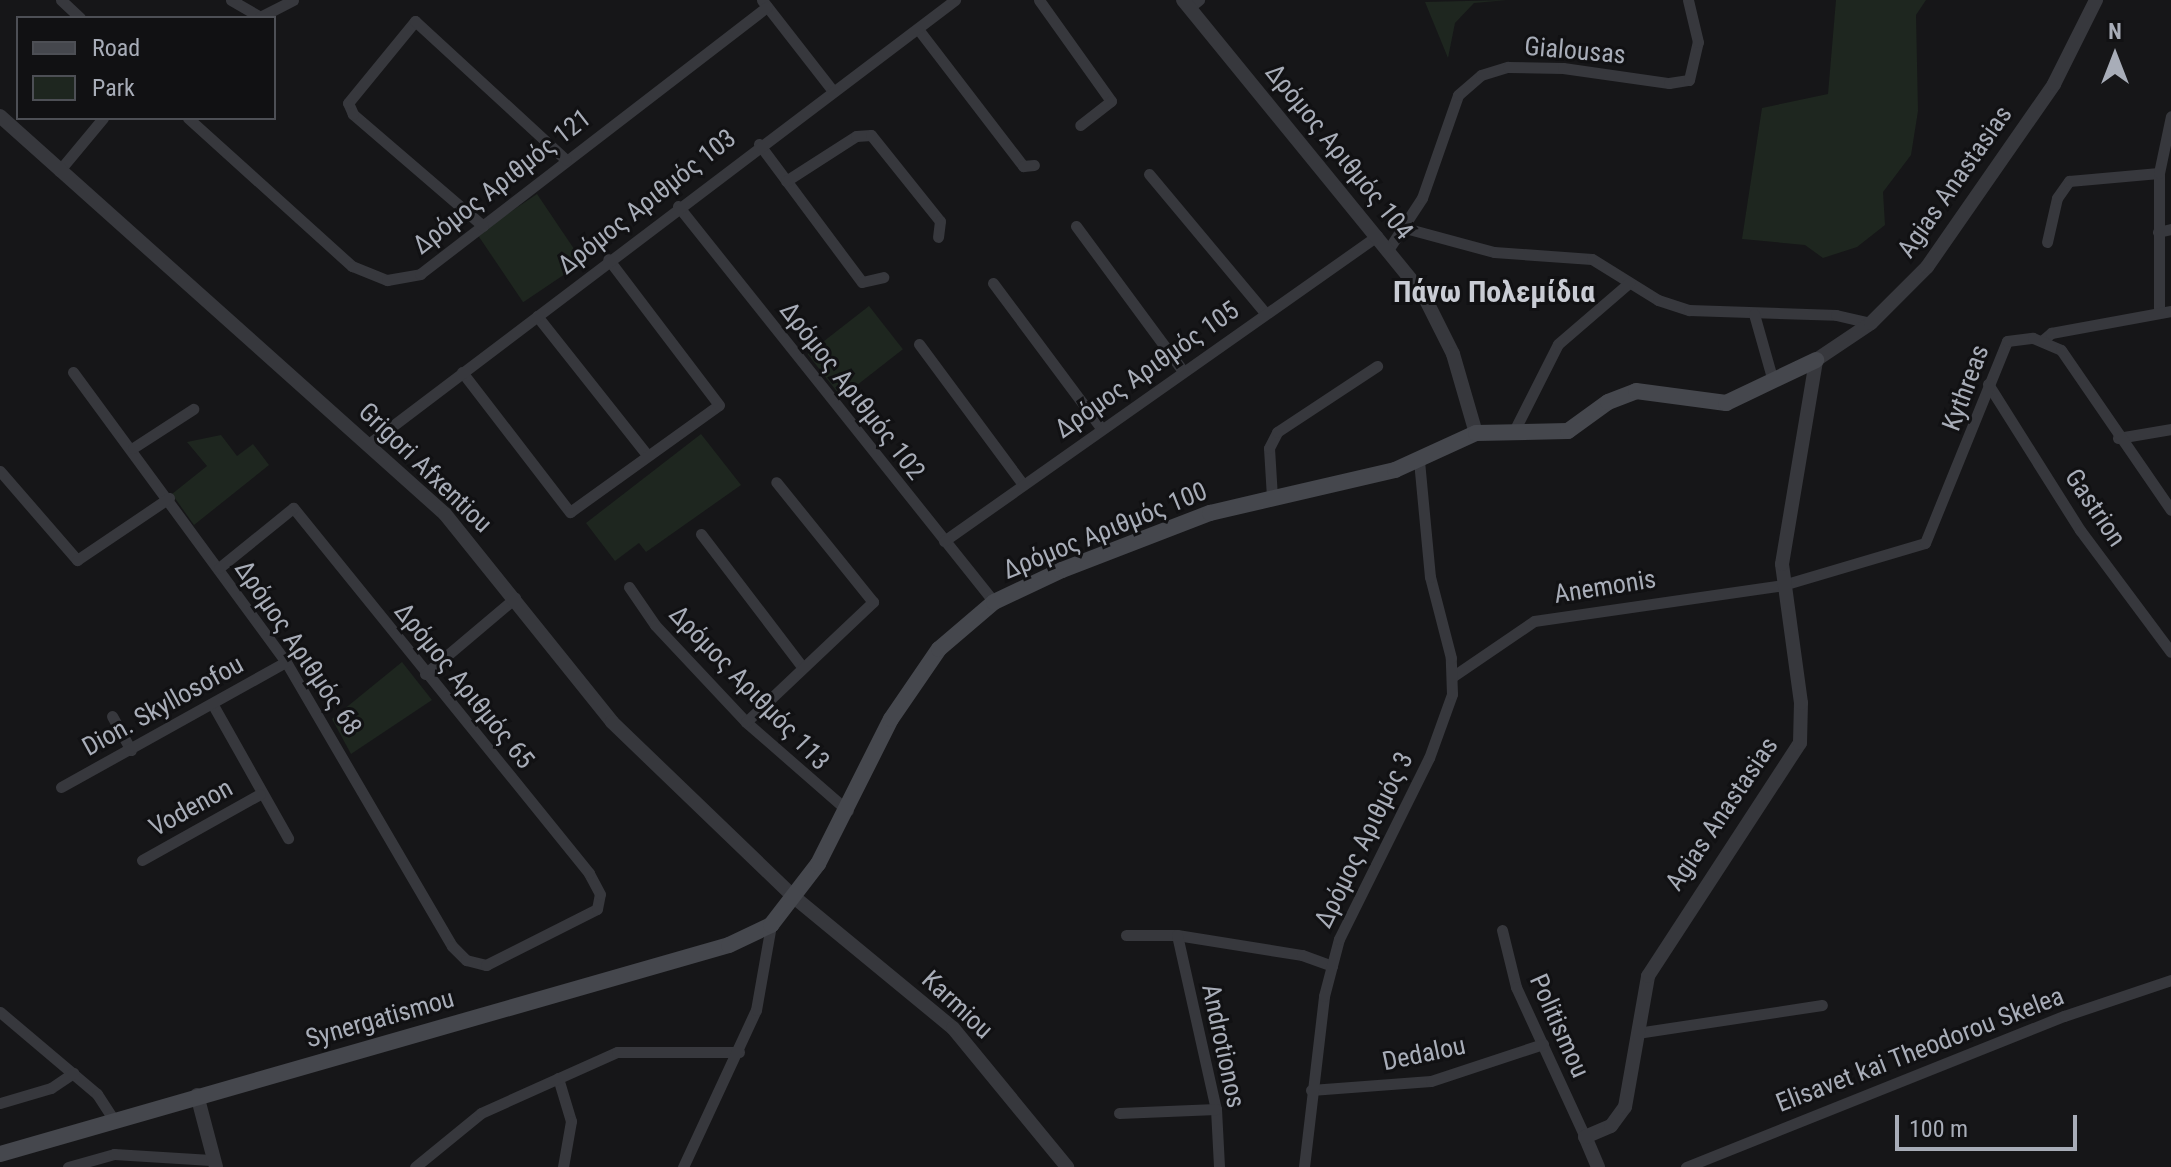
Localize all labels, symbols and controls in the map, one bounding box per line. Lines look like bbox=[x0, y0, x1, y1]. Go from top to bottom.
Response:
legend bbox=[16, 16, 276, 120]
north arrow bbox=[2075, 16, 2155, 96]
text: N bbox=[2108, 19, 2122, 44]
street label: Gialousas bbox=[1523, 31, 1627, 71]
text: Road bbox=[92, 34, 140, 62]
street label: Δρόμος Αριθμός 104 bbox=[1258, 58, 1420, 246]
text: Park bbox=[92, 74, 135, 102]
street label: Agias Anastasias bbox=[1891, 100, 2019, 264]
street label: Δρόμος Αριθμός 121 bbox=[407, 103, 597, 261]
street label: Δρόμος Αριθμός 103 bbox=[552, 123, 742, 281]
district label: Πάνω Πολεμίδια bbox=[1393, 274, 1595, 310]
street label: Δρόμος Αριθμός 105 bbox=[1049, 295, 1245, 445]
street label: Δρόμος Αριθμός 102 bbox=[773, 296, 931, 486]
street label: Kythreas bbox=[1936, 341, 1996, 435]
street label: Grigori Afxentiou bbox=[352, 397, 498, 539]
street label: Gastrion bbox=[2058, 463, 2132, 553]
street label: Δρόμος Αριθμός 100 bbox=[998, 476, 1212, 586]
street label: Δρόμος Αριθμός 68 bbox=[228, 554, 368, 742]
street label: Anemonis bbox=[1552, 564, 1658, 610]
street label: Δρόμος Αριθμός 65 bbox=[387, 597, 541, 775]
street label: Δρόμος Αριθμός 113 bbox=[662, 599, 836, 777]
street label: Dion. Skyllosofou bbox=[77, 649, 249, 763]
street label: Agias Anastasias bbox=[1659, 731, 1785, 897]
street label: Δρόμος Αριθμός 3 bbox=[1308, 747, 1420, 933]
street label: Vodenon bbox=[144, 772, 238, 844]
street label: Karmiou bbox=[915, 964, 999, 1046]
street label: Politismou bbox=[1522, 969, 1596, 1083]
street label: Androtionos bbox=[1195, 981, 1251, 1111]
street label: Elisavet kai Theodorou Skelea bbox=[1771, 981, 2069, 1119]
street label: Synergatismou bbox=[302, 983, 458, 1055]
street label: Dedalou bbox=[1380, 1030, 1468, 1078]
scale bar bbox=[1899, 1099, 2081, 1149]
text: 100 m bbox=[1909, 1115, 1968, 1143]

